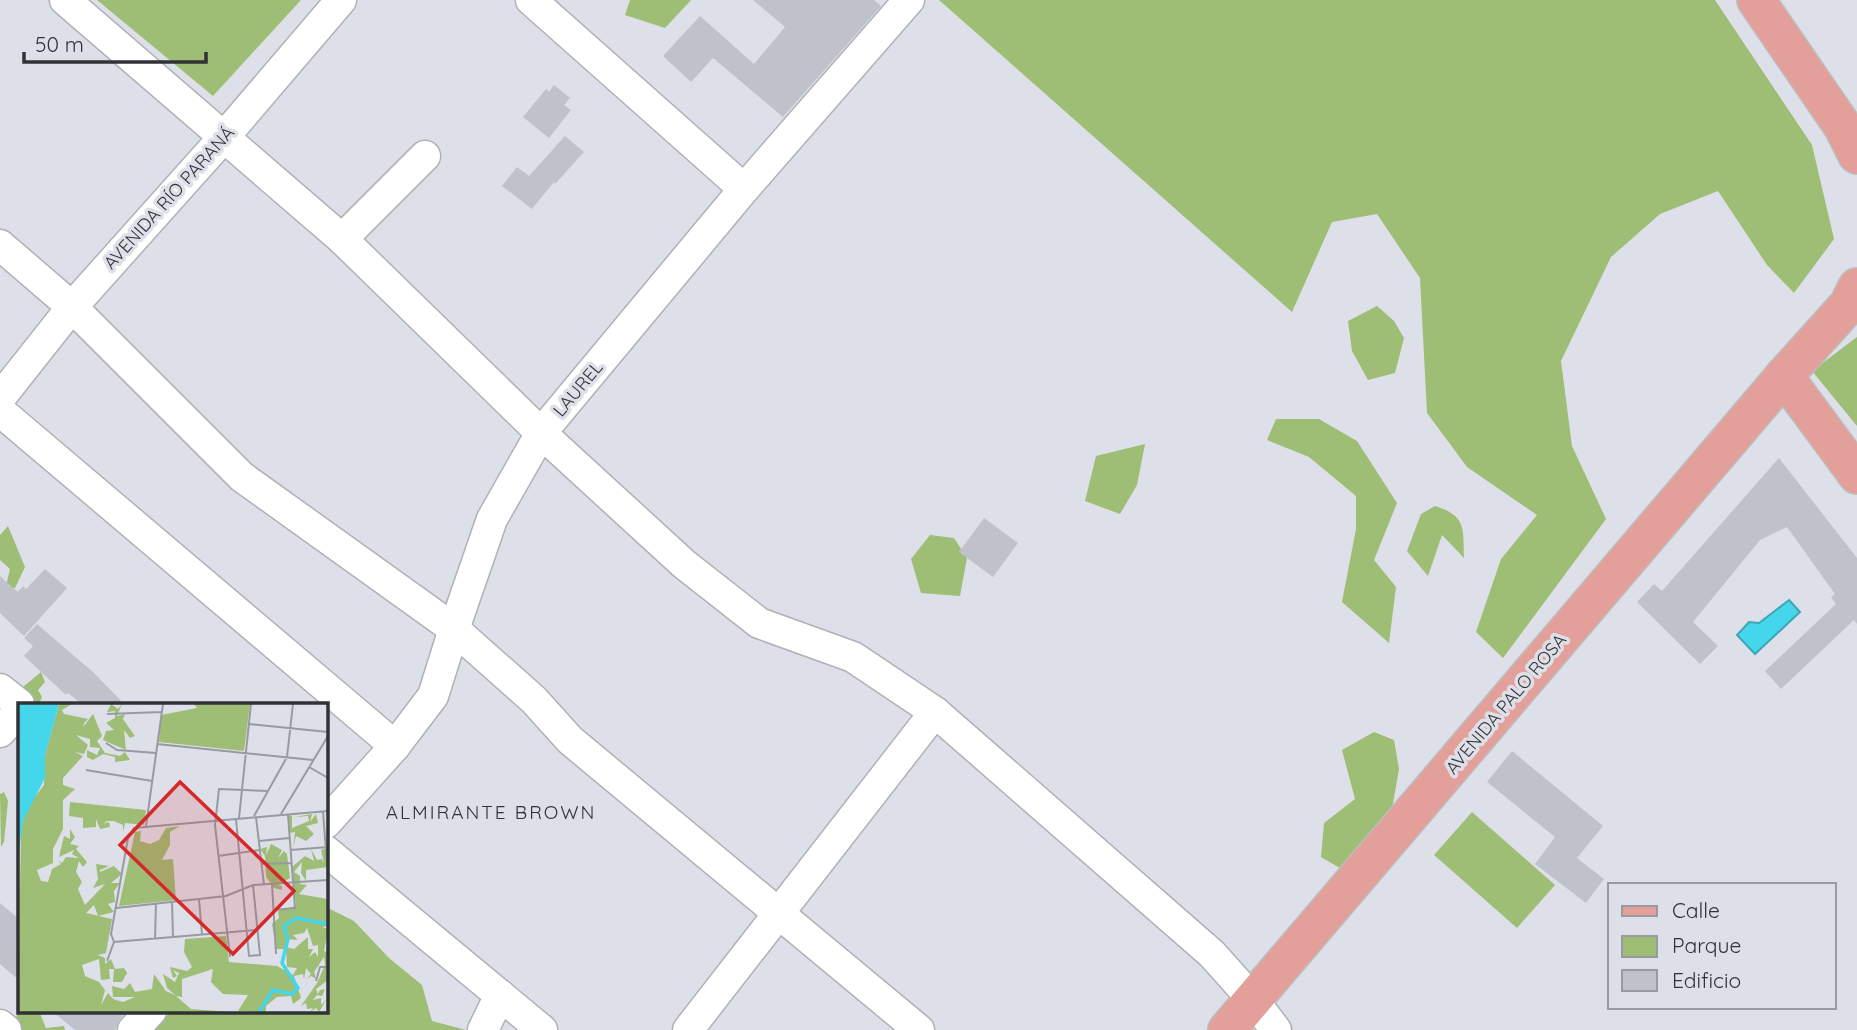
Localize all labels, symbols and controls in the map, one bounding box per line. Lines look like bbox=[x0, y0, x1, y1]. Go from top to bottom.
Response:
scale bar bbox=[24, 21, 206, 65]
text: 50 m bbox=[35, 31, 84, 57]
street label: AVENIDA RÍO PARANÁ bbox=[98, 121, 239, 274]
street label: LAUREL bbox=[548, 356, 608, 421]
street label: AVENIDA PALO ROSA bbox=[1440, 628, 1571, 779]
inset map bbox=[18, 703, 327, 1012]
district label: ALMIRANTE BROWN bbox=[386, 800, 596, 824]
legend bbox=[1608, 883, 1836, 1009]
text: Calle bbox=[1672, 897, 1720, 923]
text: Parque bbox=[1672, 932, 1741, 958]
text: Edificio bbox=[1672, 967, 1741, 993]

